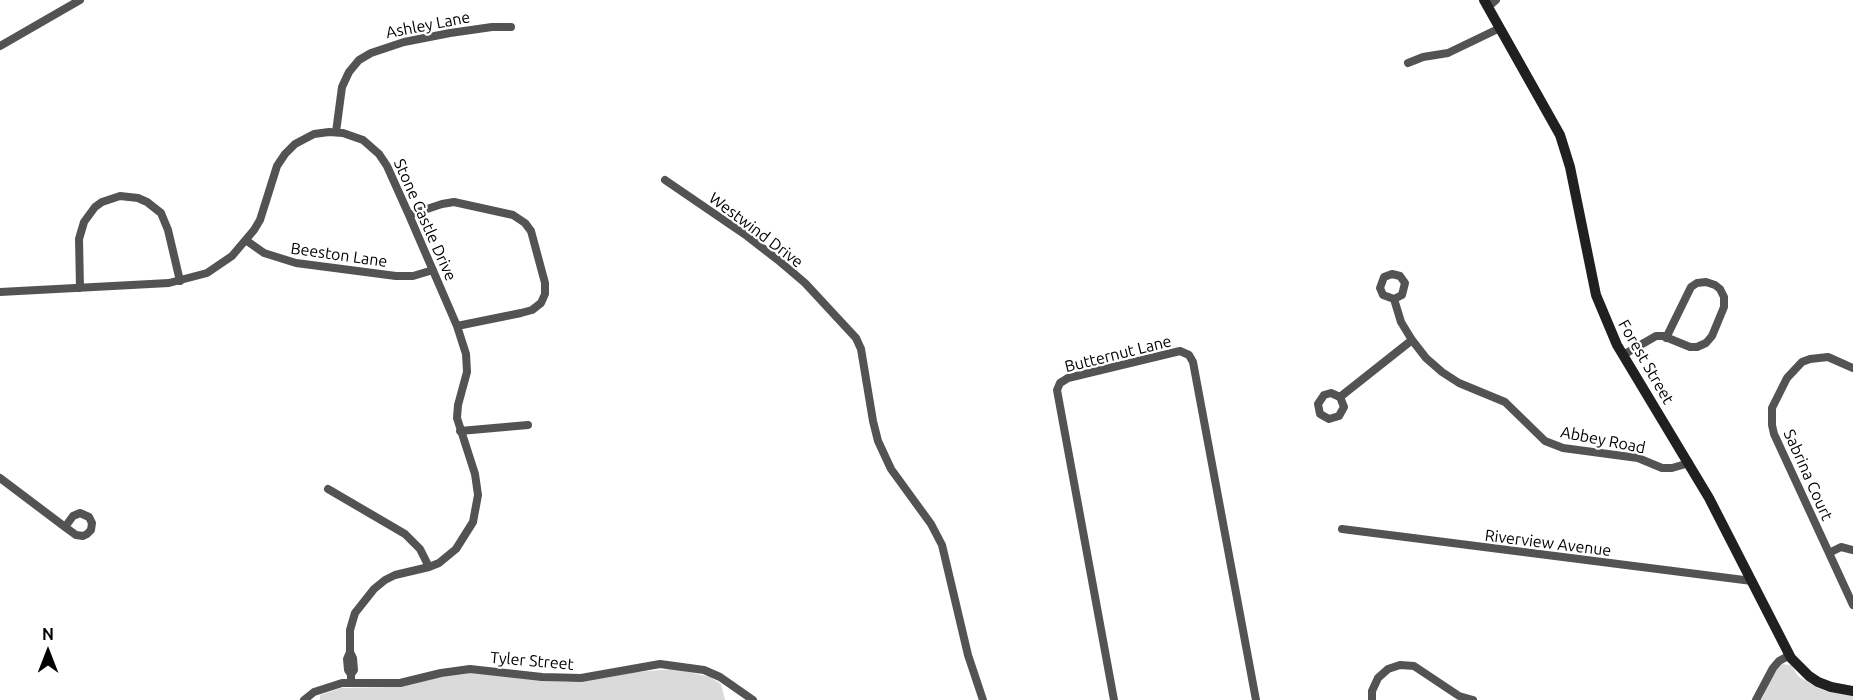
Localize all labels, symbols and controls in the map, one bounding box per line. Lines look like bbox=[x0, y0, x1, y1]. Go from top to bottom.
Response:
street label: Ashley Lane bbox=[384, 7, 472, 43]
street label: Stone Castle Drive bbox=[390, 156, 460, 284]
street label: Westwind Drive bbox=[705, 188, 807, 272]
street label: Beeston Lane bbox=[289, 239, 389, 271]
street label: Forest Street bbox=[1614, 316, 1678, 408]
street label: Butternut Lane bbox=[1063, 331, 1173, 377]
street label: Abbey Road bbox=[1559, 422, 1647, 458]
street label: Sabrina Court bbox=[1779, 427, 1837, 523]
street label: Riverview Avenue bbox=[1484, 526, 1612, 560]
north arrow bbox=[18, 622, 78, 682]
text: N bbox=[42, 625, 54, 643]
street label: Tyler Street bbox=[489, 648, 575, 674]

